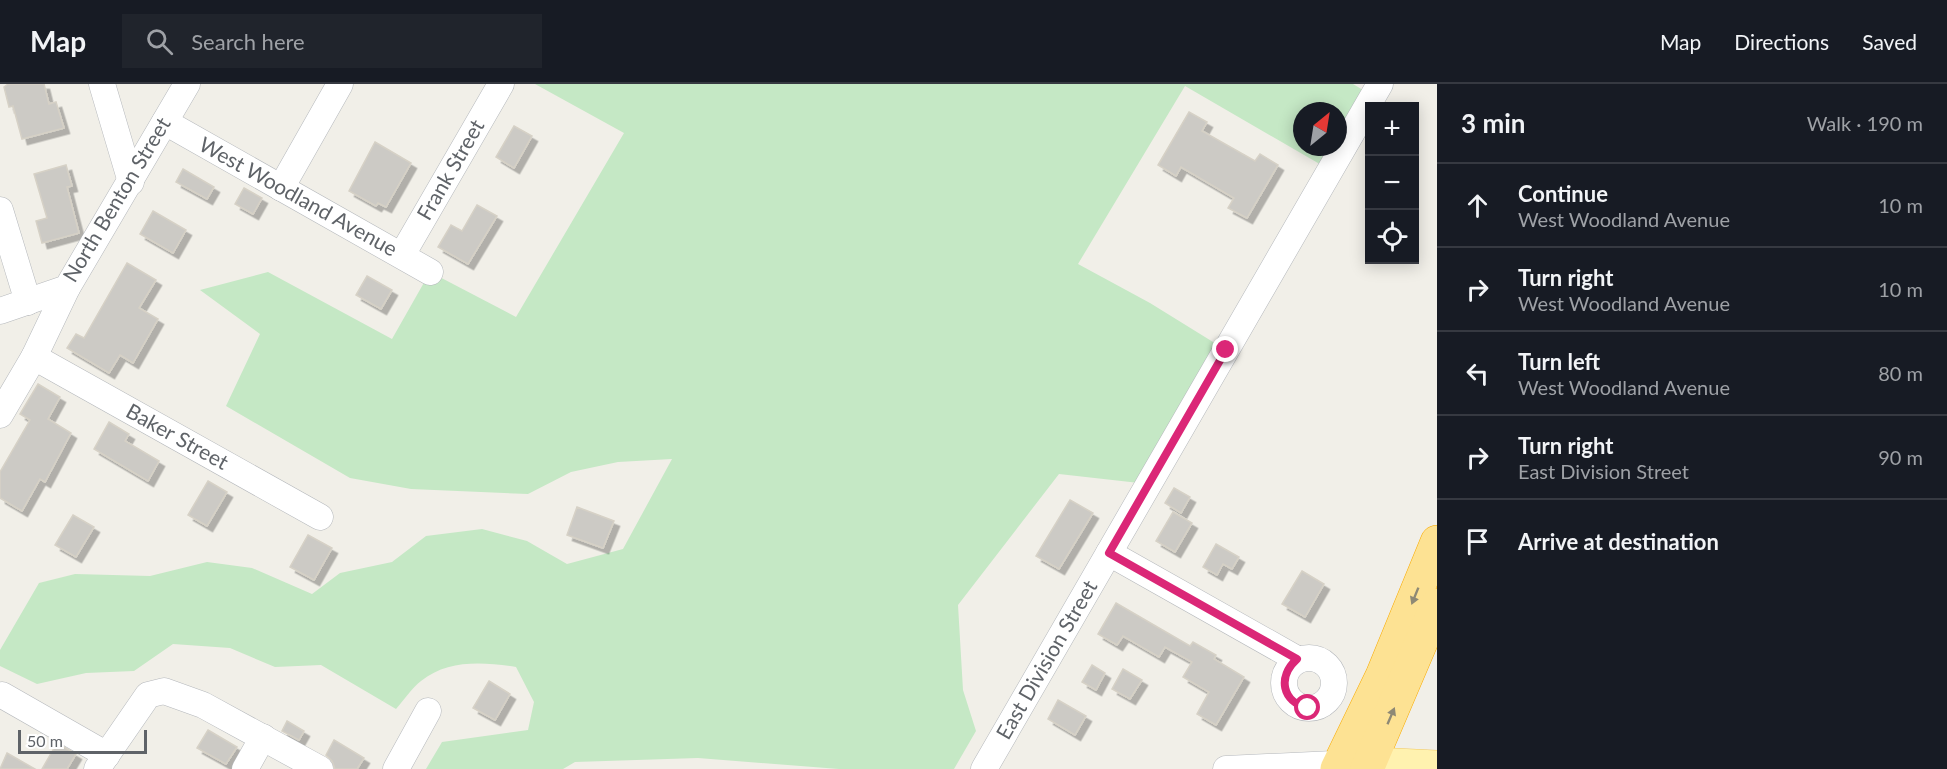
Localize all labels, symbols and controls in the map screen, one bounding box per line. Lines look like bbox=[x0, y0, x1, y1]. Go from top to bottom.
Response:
search box bbox=[122, 14, 542, 68]
text: Map bbox=[30, 24, 86, 58]
icon: search bbox=[143, 25, 176, 58]
text: Search here bbox=[191, 28, 305, 55]
text: Map bbox=[1660, 29, 1701, 54]
text: Directions bbox=[1734, 29, 1829, 54]
text: Saved bbox=[1862, 29, 1917, 54]
north arrow bbox=[1293, 102, 1347, 156]
map controls bbox=[1365, 102, 1419, 264]
button: + bbox=[1365, 102, 1419, 156]
text: 3 min bbox=[1461, 107, 1525, 139]
text: Walk · 190 m bbox=[1807, 111, 1923, 135]
street label: North Benton Street bbox=[57, 112, 175, 286]
street label: Frank Street bbox=[411, 114, 489, 224]
street label: West Woodland Avenue bbox=[195, 131, 402, 261]
button: − bbox=[1365, 156, 1419, 210]
text: Continue bbox=[1518, 180, 1608, 207]
icon: ahead bbox=[1461, 189, 1494, 222]
text: 10 m bbox=[1878, 193, 1923, 217]
text: West Woodland Avenue bbox=[1518, 207, 1730, 231]
button: locate bbox=[1365, 210, 1419, 264]
text: Turn right bbox=[1518, 264, 1613, 291]
icon: right bbox=[1461, 273, 1494, 306]
text: 10 m bbox=[1878, 277, 1923, 301]
text: West Woodland Avenue bbox=[1518, 291, 1730, 315]
route end bbox=[1212, 336, 1238, 362]
text: Turn left bbox=[1518, 348, 1600, 375]
icon: left bbox=[1461, 357, 1494, 390]
text: 80 m bbox=[1878, 361, 1923, 385]
text: West Woodland Avenue bbox=[1518, 375, 1730, 399]
street label: Baker Street bbox=[122, 397, 234, 474]
text: Turn right bbox=[1518, 432, 1613, 459]
icon: right bbox=[1461, 441, 1494, 474]
text: 90 m bbox=[1878, 445, 1923, 469]
text: East Division Street bbox=[1518, 459, 1689, 483]
icon: arrive bbox=[1461, 525, 1494, 558]
text: Arrive at destination bbox=[1518, 528, 1719, 555]
street label: East Division Street bbox=[990, 575, 1102, 743]
one-way arrow bbox=[1410, 587, 1419, 605]
route start bbox=[1294, 694, 1320, 720]
one-way arrow bbox=[1386, 706, 1396, 724]
scale bar bbox=[18, 727, 147, 754]
text: 50 m bbox=[27, 731, 63, 750]

